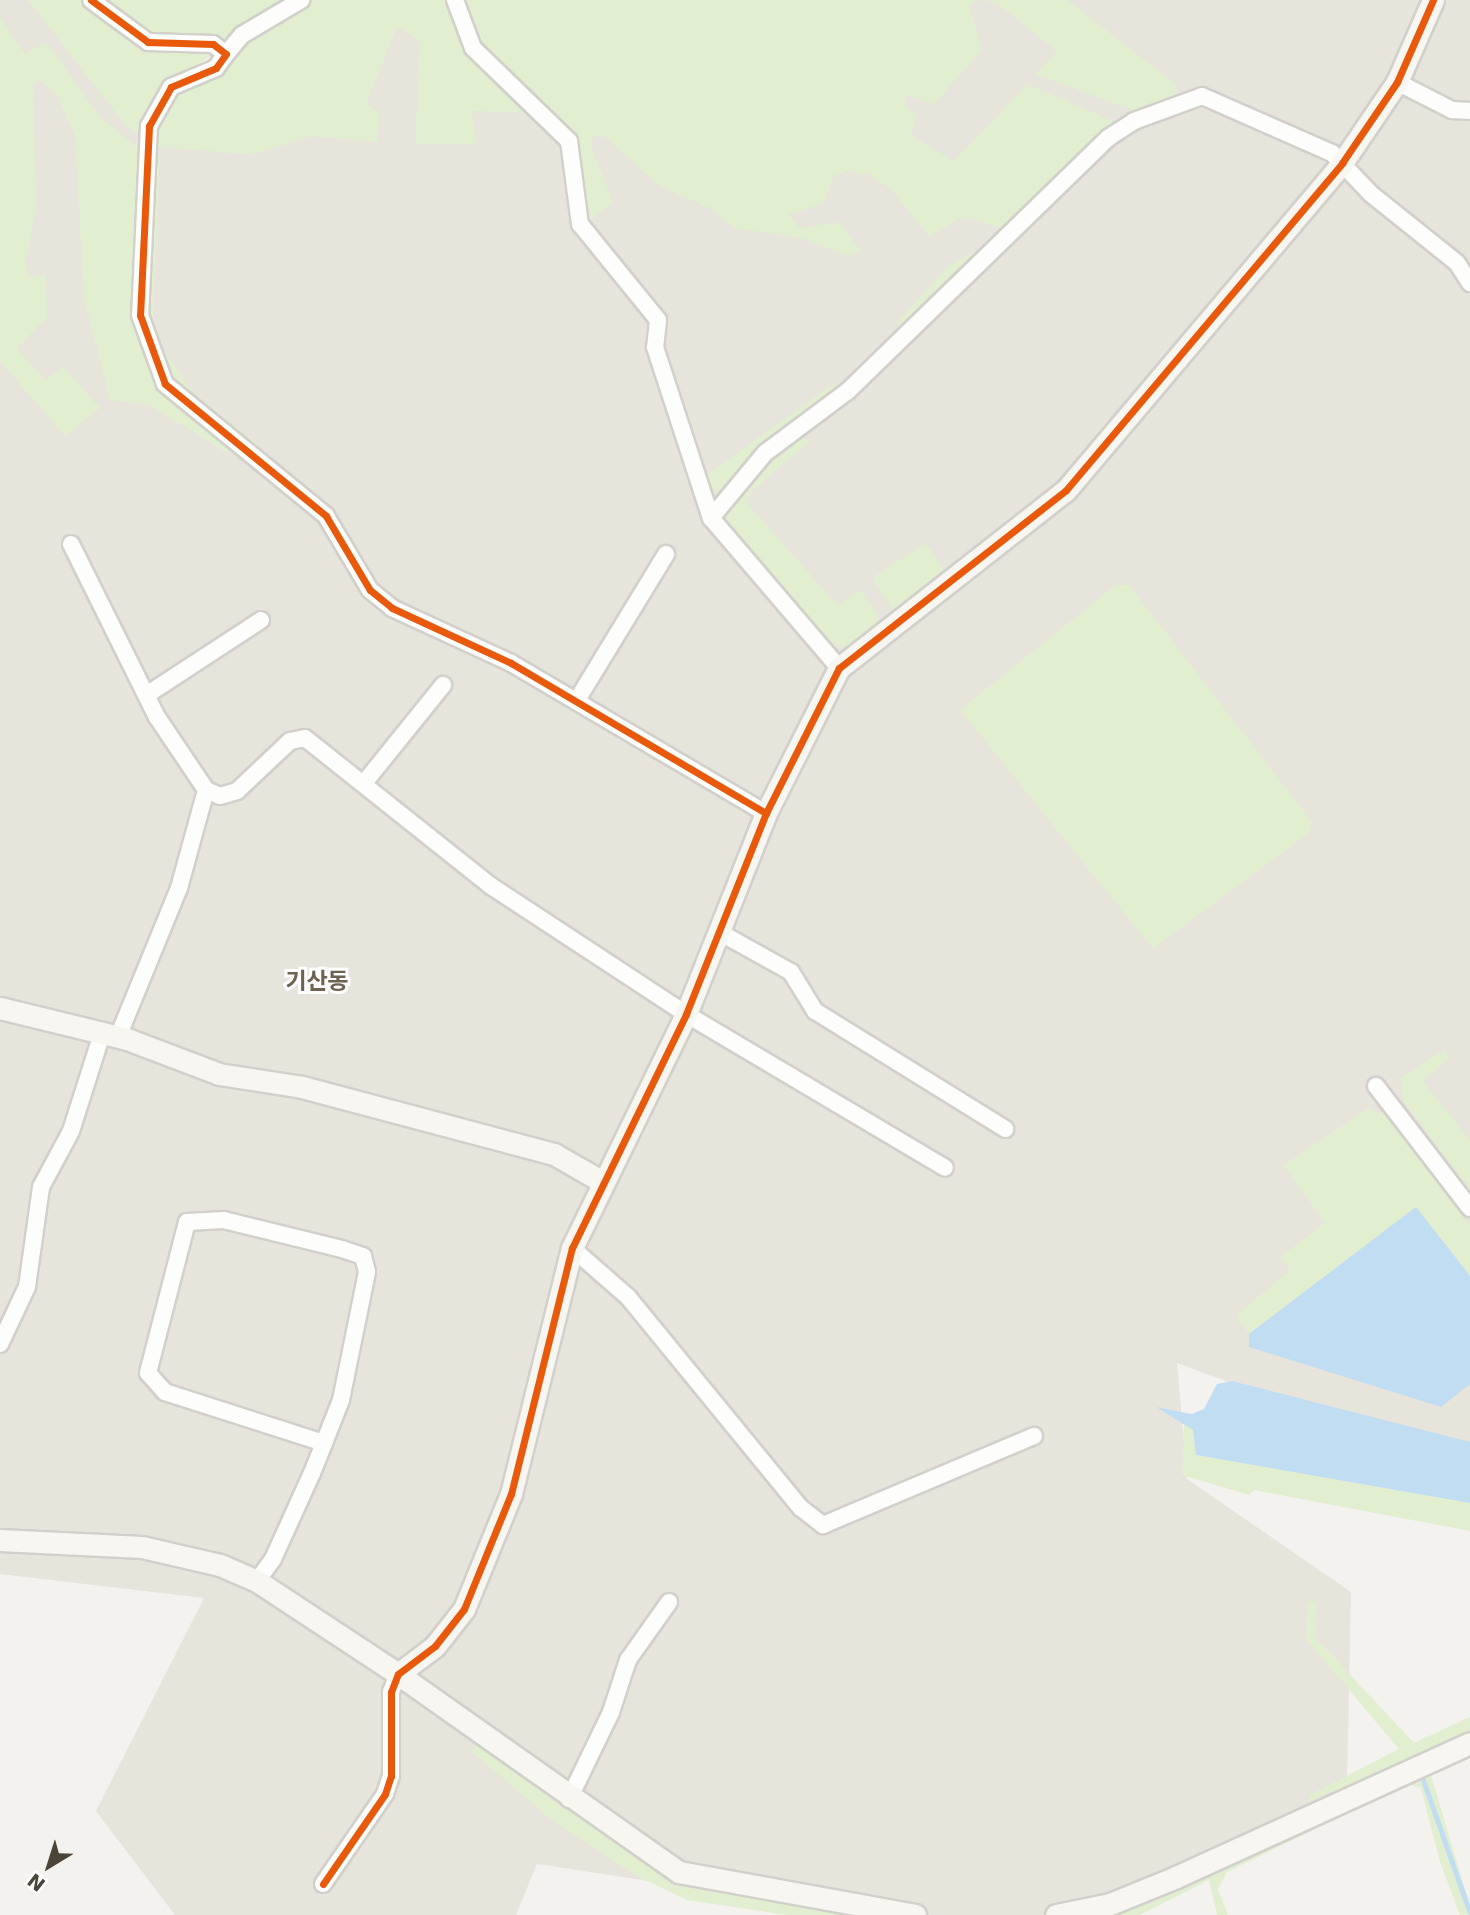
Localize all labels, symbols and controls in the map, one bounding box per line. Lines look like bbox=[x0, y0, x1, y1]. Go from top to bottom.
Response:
district label: 기산동 bbox=[285, 967, 349, 995]
north arrow bbox=[14, 1831, 84, 1901]
text: N bbox=[23, 1869, 49, 1896]

